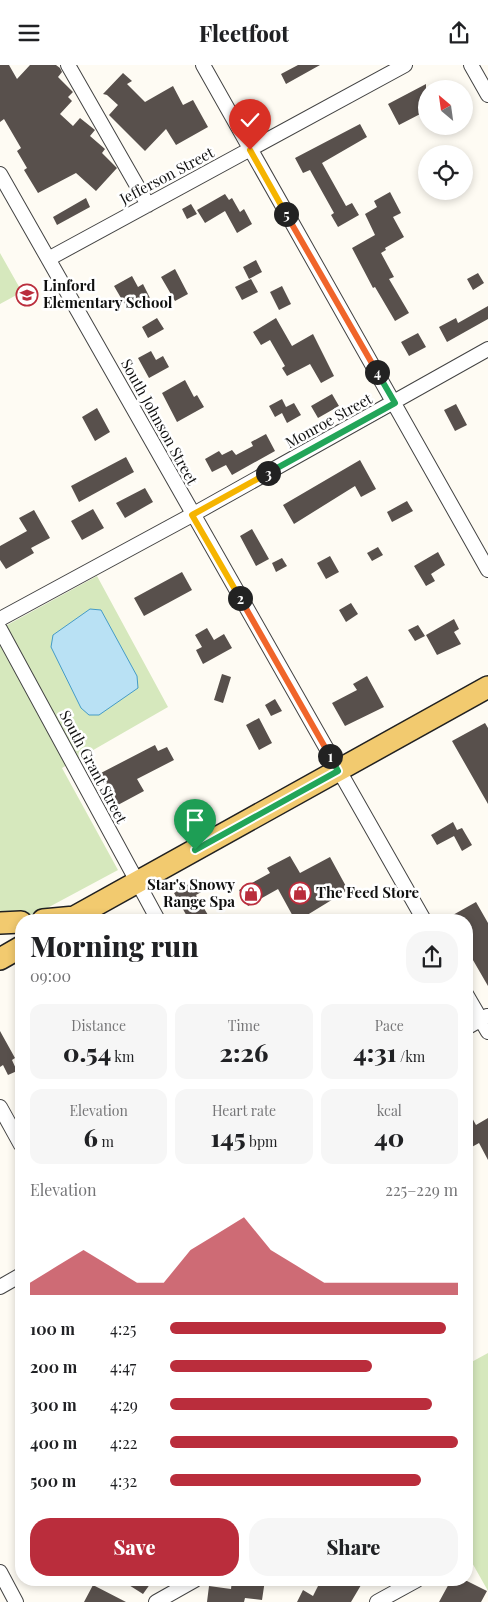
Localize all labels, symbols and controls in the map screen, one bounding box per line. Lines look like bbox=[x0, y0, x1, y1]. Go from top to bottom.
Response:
text: Fleetfoot bbox=[199, 18, 289, 48]
icon: menu bbox=[15, 19, 43, 47]
icon: share bbox=[445, 19, 473, 47]
north arrow bbox=[418, 80, 472, 135]
map controls bbox=[418, 80, 473, 200]
pin bbox=[229, 99, 271, 150]
icon: check bbox=[236, 106, 264, 134]
street label: Jefferson Street bbox=[115, 142, 218, 209]
button: locate bbox=[418, 145, 473, 200]
pin: 5 bbox=[274, 201, 298, 227]
text: 5 bbox=[283, 205, 290, 224]
place label: Linford Elementary School bbox=[43, 275, 173, 312]
school or university icon: Linford Elementary School bbox=[15, 283, 39, 307]
street label: South Johnson Street bbox=[117, 355, 203, 489]
pin: 4 bbox=[364, 359, 390, 385]
text: 4 bbox=[374, 363, 381, 382]
street label: Monroe Street bbox=[282, 388, 376, 452]
pin: 3 bbox=[256, 461, 280, 485]
text: 3 bbox=[265, 464, 272, 483]
pin: 2 bbox=[228, 585, 252, 611]
text: 2 bbox=[237, 589, 244, 608]
street label: South Grant Street bbox=[56, 706, 133, 827]
pin: 1 bbox=[318, 743, 342, 769]
text: 1 bbox=[328, 747, 333, 766]
pin bbox=[174, 799, 216, 850]
icon: arrive bbox=[181, 806, 209, 834]
place label: Star's Snowy Range Spa bbox=[147, 874, 235, 911]
shop icon: The Feed Store bbox=[288, 881, 312, 905]
shop icon: Star's Snowy Range Spa bbox=[239, 882, 263, 906]
place label: The Feed Store bbox=[316, 882, 419, 902]
text: Morning run bbox=[30, 927, 199, 964]
button: share bbox=[406, 931, 458, 983]
text: 09:00 bbox=[30, 965, 71, 986]
text: Distance bbox=[71, 1016, 126, 1035]
text: Time bbox=[228, 1016, 260, 1035]
text: Pace bbox=[375, 1016, 404, 1035]
text: 0.54 bbox=[63, 1035, 111, 1068]
text: 2:26 bbox=[220, 1035, 268, 1068]
text: 4:31 bbox=[353, 1035, 396, 1068]
text: km bbox=[111, 1047, 134, 1066]
text: /km bbox=[396, 1047, 425, 1066]
text: Elevation bbox=[70, 1101, 128, 1120]
text: Heart rate bbox=[212, 1101, 276, 1120]
text: kcal bbox=[377, 1101, 402, 1120]
text: 6 bbox=[84, 1120, 98, 1153]
text: 145 bbox=[211, 1120, 246, 1153]
text: 40 bbox=[374, 1120, 404, 1153]
text: m bbox=[98, 1132, 114, 1151]
text: bpm bbox=[246, 1132, 277, 1151]
text: Elevation bbox=[30, 1179, 97, 1200]
text: 225–229 m bbox=[385, 1179, 458, 1200]
text: 100 m bbox=[30, 1318, 75, 1339]
text: 4:25 bbox=[110, 1318, 136, 1339]
text: 200 m bbox=[30, 1356, 77, 1377]
text: 4:47 bbox=[110, 1356, 136, 1377]
text: 300 m bbox=[30, 1394, 77, 1415]
text: 4:29 bbox=[110, 1394, 138, 1415]
text: 400 m bbox=[30, 1432, 77, 1453]
text: 4:22 bbox=[110, 1432, 138, 1453]
text: 500 m bbox=[30, 1470, 76, 1491]
text: 4:32 bbox=[110, 1470, 137, 1491]
button: Save bbox=[30, 1518, 239, 1576]
button: Share bbox=[249, 1518, 458, 1576]

